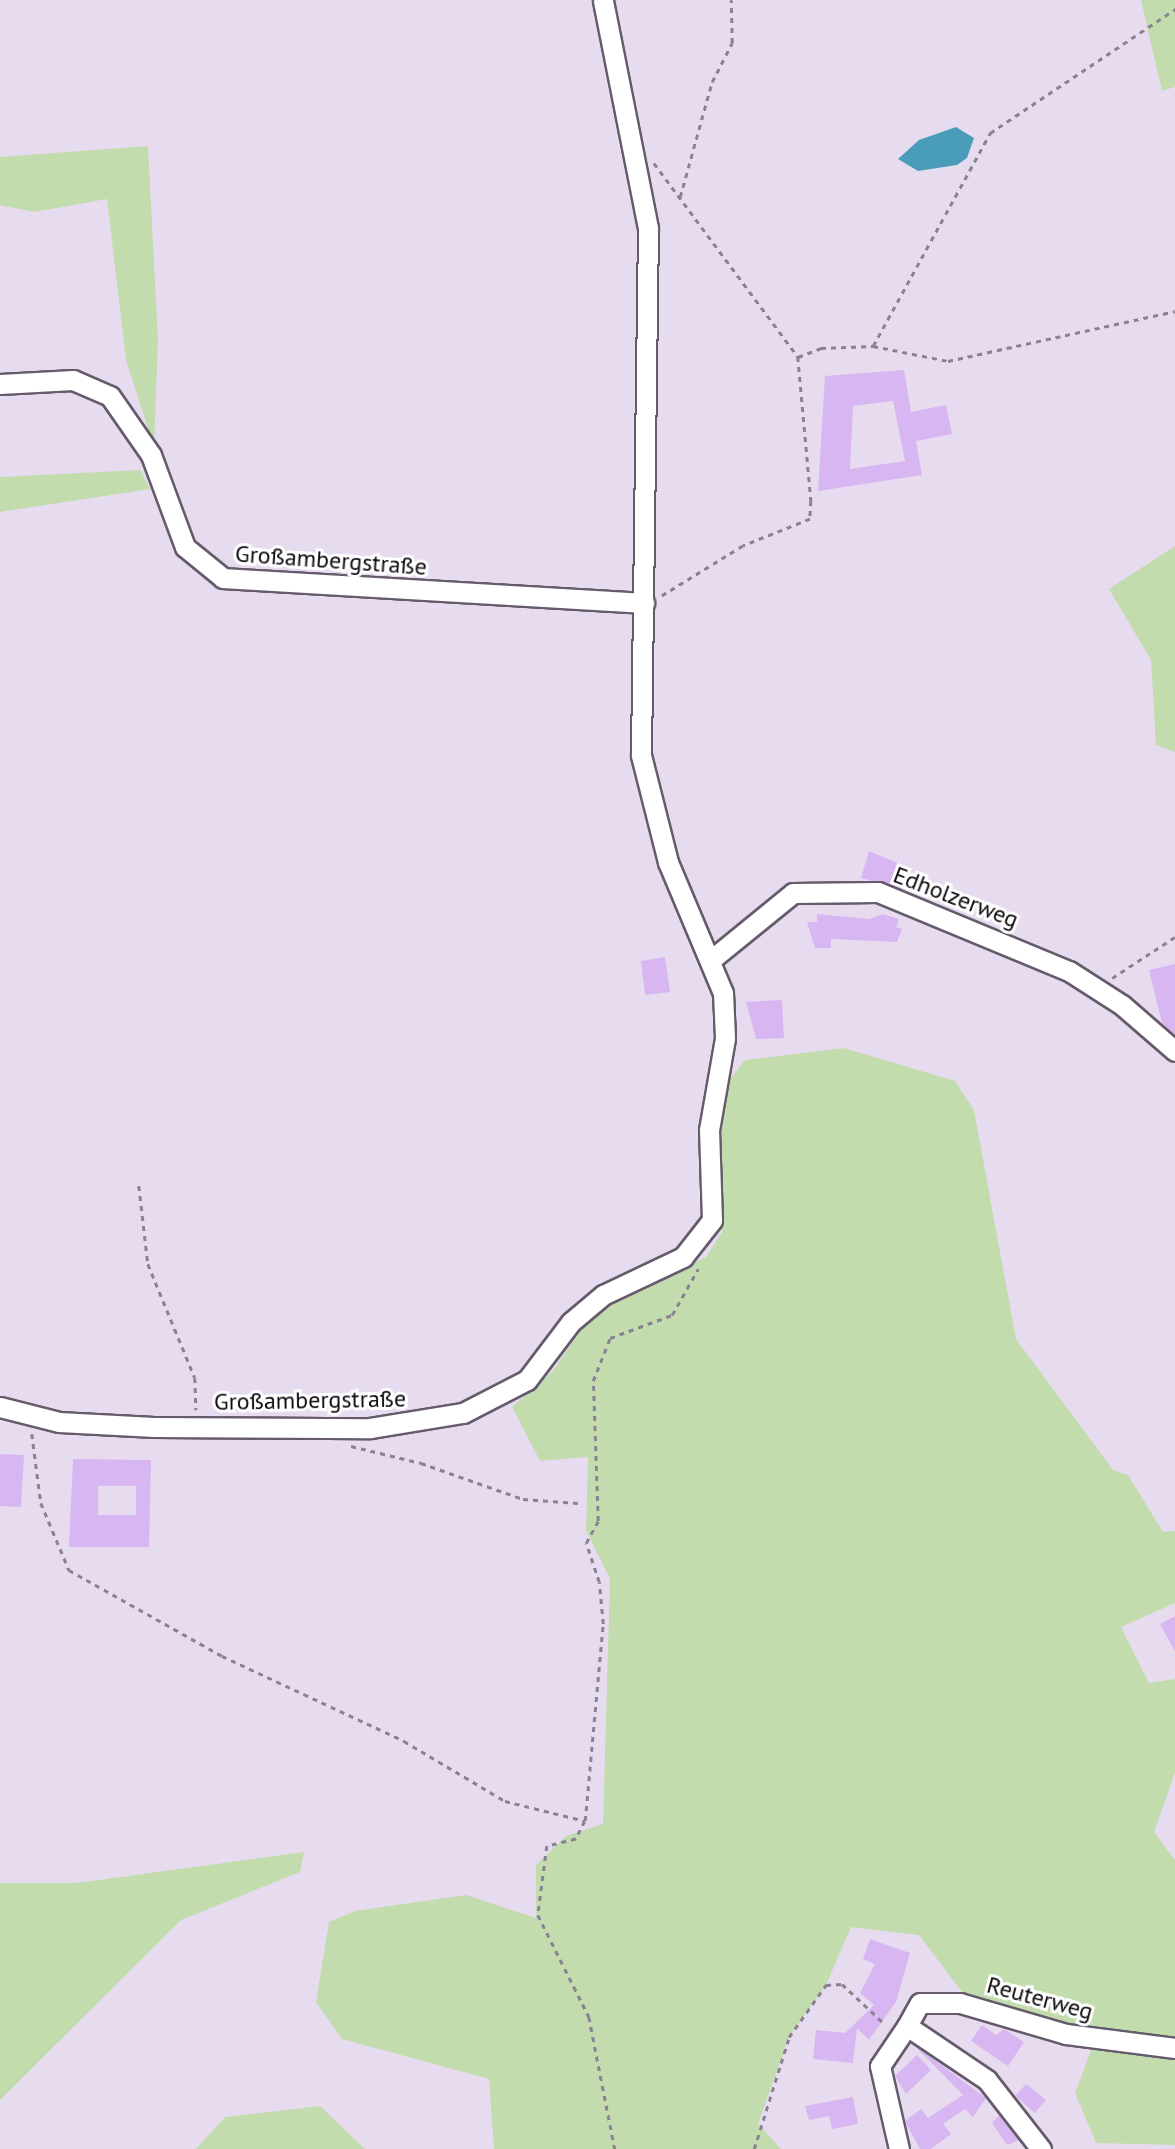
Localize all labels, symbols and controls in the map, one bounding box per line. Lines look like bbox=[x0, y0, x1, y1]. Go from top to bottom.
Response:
street label: Großambergstraße bbox=[234, 539, 428, 581]
street label: Edholzerweg bbox=[889, 860, 1023, 934]
street label: Großambergstraße bbox=[214, 1384, 406, 1416]
street label: Reuterweg bbox=[984, 1970, 1096, 2026]

